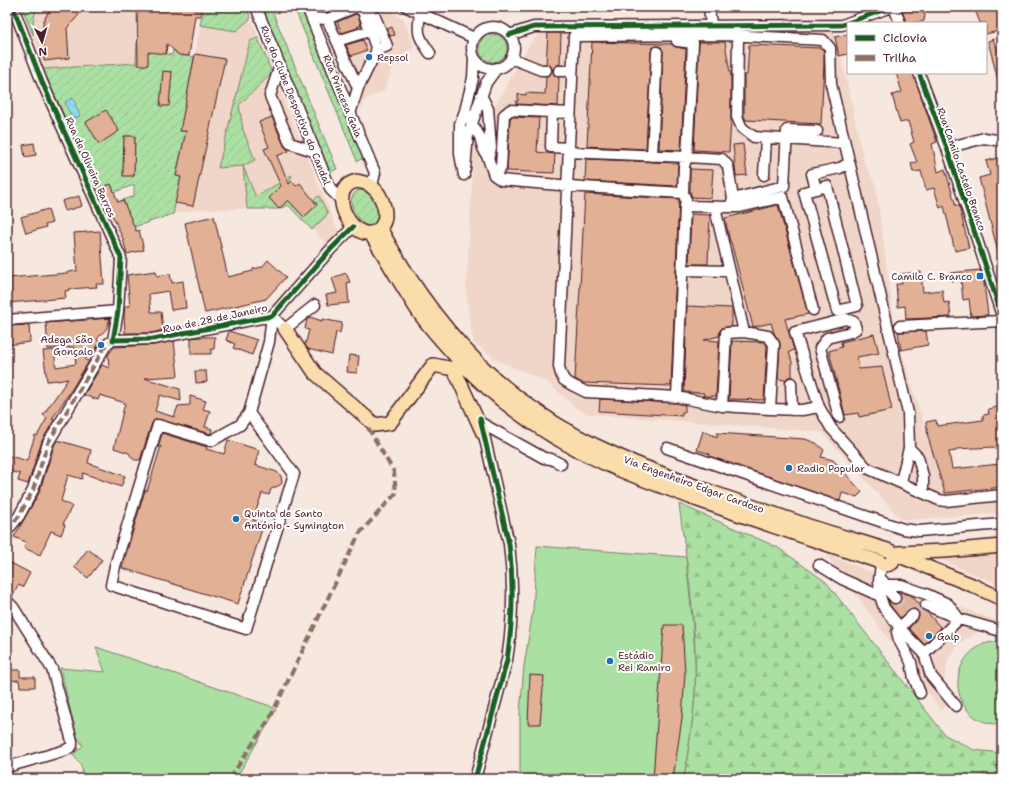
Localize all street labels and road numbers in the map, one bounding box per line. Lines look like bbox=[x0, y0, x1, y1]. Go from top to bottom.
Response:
street label: Rua do Clube Desportivo do Candal bbox=[257, 23, 334, 187]
street label: Rua Princesa Gaia bbox=[320, 53, 365, 140]
street label: Rua Camilo Castelo Branco bbox=[934, 106, 989, 233]
street label: Rua de Oliveira Barros bbox=[62, 115, 119, 220]
street label: Rua de 28 de Janeiro bbox=[162, 301, 268, 336]
street label: Via Engenheiro Edgar Cardoso bbox=[622, 453, 766, 516]

